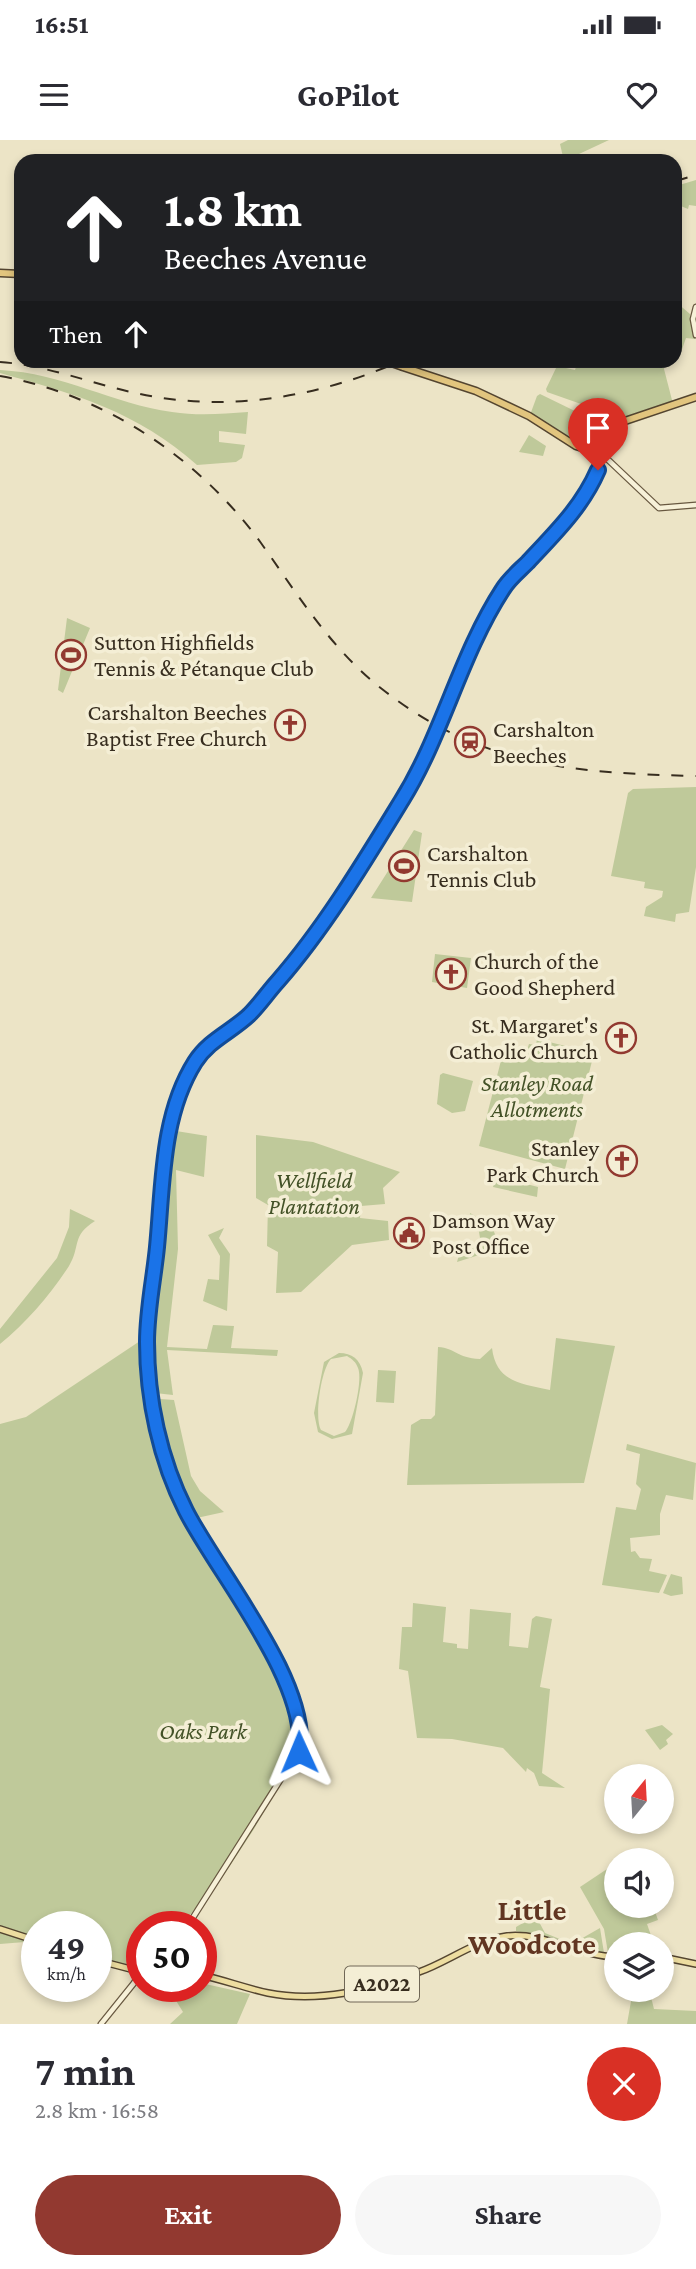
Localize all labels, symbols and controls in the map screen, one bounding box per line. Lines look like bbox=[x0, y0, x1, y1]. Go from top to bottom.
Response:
text: 16:51 bbox=[35, 10, 89, 39]
icon: menu bbox=[35, 76, 73, 114]
icon: heart bbox=[623, 76, 661, 114]
text: GoPilot bbox=[297, 77, 399, 113]
icon: ahead bbox=[49, 182, 140, 273]
text: 1.8 km bbox=[164, 182, 302, 237]
text: Beeches Avenue bbox=[164, 240, 367, 276]
icon: ahead bbox=[117, 315, 155, 353]
text: Then bbox=[49, 320, 103, 349]
pin bbox=[568, 398, 628, 470]
icon: arrive bbox=[579, 409, 617, 447]
place label: Sutton Highfields Tennis & Pétanque Club bbox=[94, 629, 314, 681]
sports icon: Sutton Highfields Tennis & Pétanque Club bbox=[54, 638, 88, 672]
place label: Carshalton Beeches Baptist Free Church bbox=[86, 699, 267, 751]
church icon: Carshalton Beeches Baptist Free Church bbox=[273, 708, 307, 742]
place label: Carshalton Beeches bbox=[493, 716, 594, 768]
station icon: Carshalton Beeches bbox=[453, 725, 487, 759]
place label: Carshalton Tennis Club bbox=[427, 840, 536, 892]
sports icon: Carshalton Tennis Club bbox=[387, 849, 421, 883]
place label: Church of the Good Shepherd bbox=[474, 948, 615, 1000]
church icon: Church of the Good Shepherd bbox=[434, 957, 468, 991]
place label: St. Margaret's Catholic Church bbox=[449, 1012, 598, 1064]
church icon: St. Margaret's Catholic Church bbox=[604, 1021, 638, 1055]
park label: Stanley Road Allotments bbox=[481, 1070, 594, 1122]
place label: Stanley Park Church bbox=[486, 1135, 599, 1187]
church icon: Stanley Park Church bbox=[605, 1144, 639, 1178]
park label: Wellfield Plantation bbox=[268, 1167, 360, 1219]
place label: Damson Way Post Office bbox=[432, 1207, 555, 1259]
public building icon: Damson Way Post Office bbox=[392, 1216, 426, 1250]
position arrow bbox=[262, 1715, 336, 1789]
park label: Oaks Park bbox=[159, 1718, 248, 1744]
north arrow bbox=[604, 1764, 674, 1834]
map controls bbox=[604, 1764, 674, 2002]
button: sound bbox=[604, 1848, 674, 1918]
district label: Little Woodcote bbox=[467, 1893, 596, 1960]
speed limit sign: 50 bbox=[126, 1911, 217, 2002]
text: 49 bbox=[48, 1928, 85, 1967]
button: layers bbox=[604, 1932, 674, 2002]
text: km/h bbox=[47, 1964, 86, 1984]
road number: A2022 bbox=[345, 1966, 419, 2002]
text: 7 min bbox=[35, 2047, 135, 2094]
button: close bbox=[587, 2047, 661, 2121]
text: 2.8 km · 16:58 bbox=[35, 2097, 159, 2123]
button: Exit bbox=[35, 2175, 341, 2255]
button: Share bbox=[355, 2175, 661, 2255]

